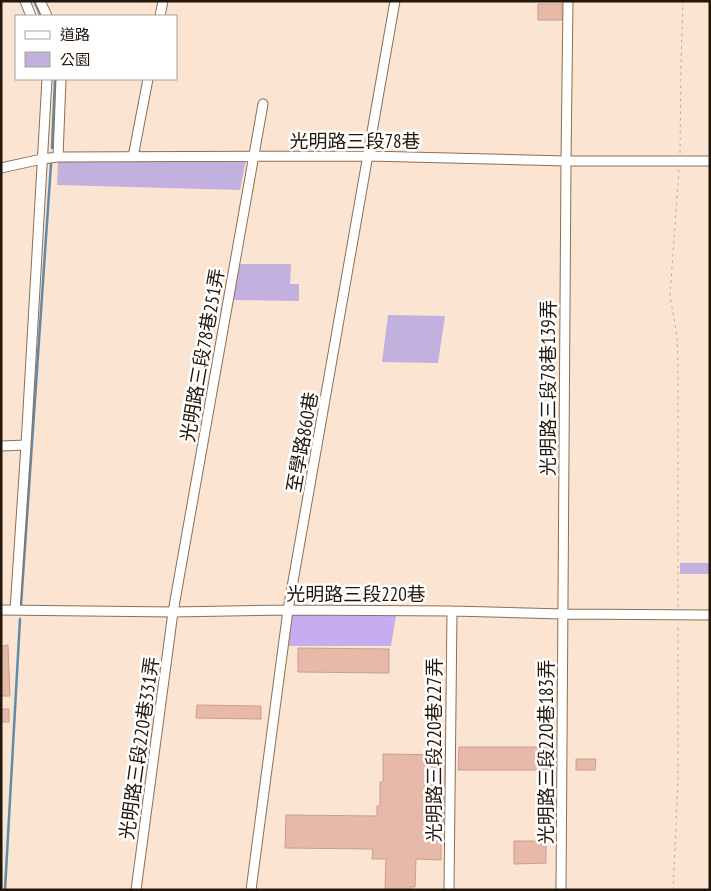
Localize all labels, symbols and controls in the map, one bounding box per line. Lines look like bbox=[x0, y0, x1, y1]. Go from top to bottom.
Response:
legend bbox=[15, 15, 178, 80]
text: 道路 bbox=[60, 25, 90, 44]
text: 公園 bbox=[60, 50, 90, 69]
street label: 光明路三段78巷 bbox=[289, 129, 421, 153]
street label: 光明路三段78巷251弄 bbox=[175, 266, 229, 444]
street label: 光明路三段78巷139弄 bbox=[536, 300, 560, 476]
street label: 至學路860巷 bbox=[281, 390, 323, 494]
street label: 光明路三段220巷 bbox=[286, 582, 426, 606]
street label: 光明路三段220巷331弄 bbox=[114, 655, 164, 841]
street label: 光明路三段220巷227弄 bbox=[422, 658, 446, 842]
street label: 光明路三段220巷183弄 bbox=[534, 660, 558, 844]

